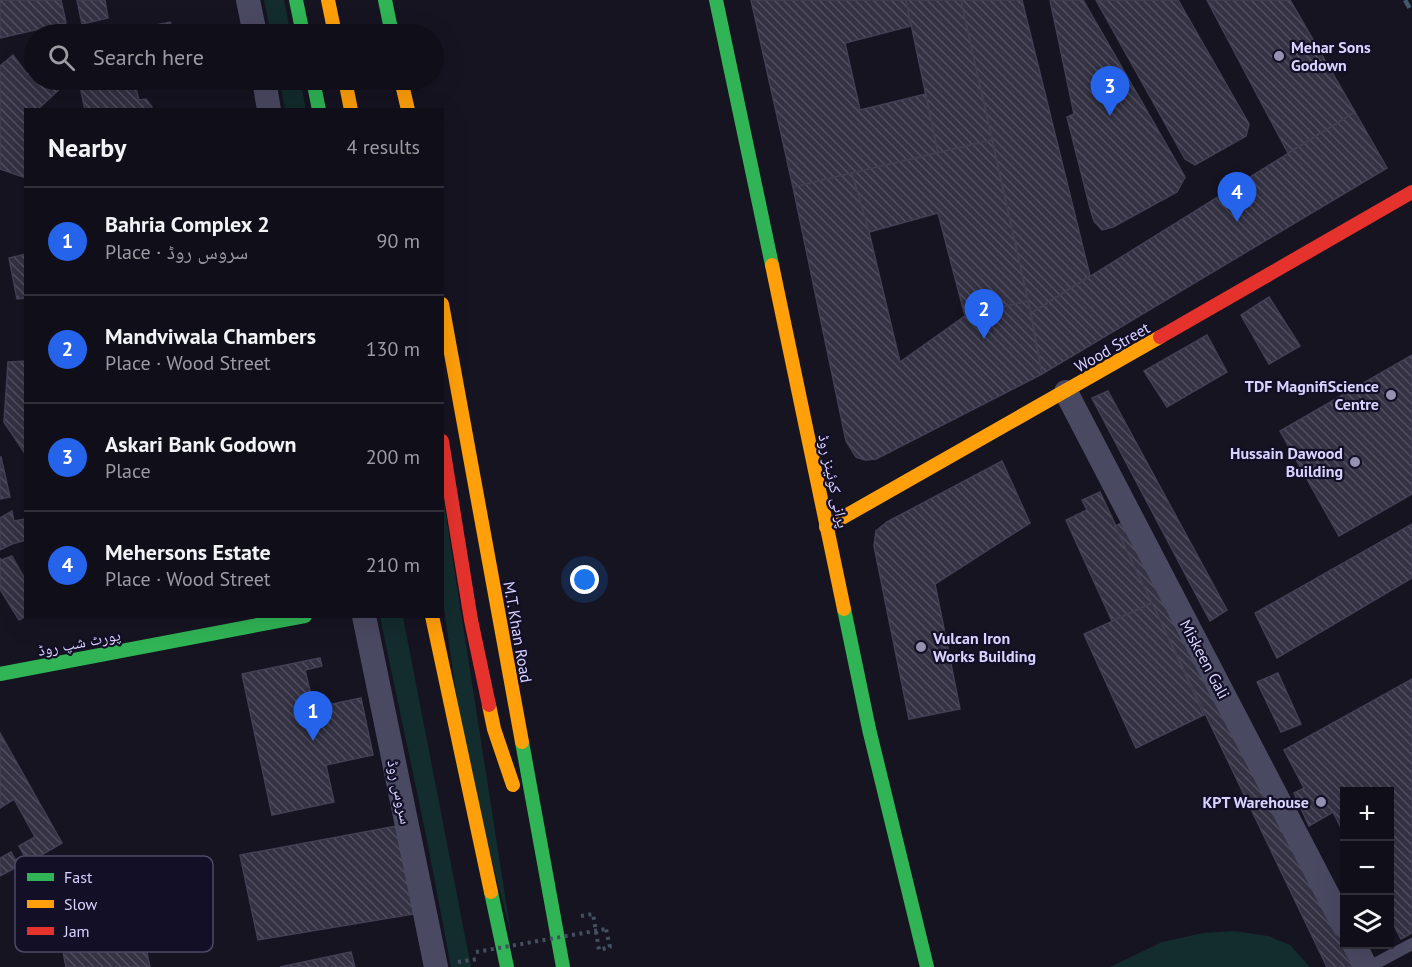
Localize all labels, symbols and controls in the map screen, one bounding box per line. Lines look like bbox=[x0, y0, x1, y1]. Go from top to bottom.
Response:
search box bbox=[24, 24, 444, 90]
place label: Mehar Sons Godown bbox=[1291, 37, 1371, 75]
icon: search bbox=[45, 41, 78, 74]
text: Search here bbox=[93, 43, 204, 71]
marker: Mehar Sons Godown bbox=[1272, 49, 1286, 63]
pin: 3 bbox=[1090, 66, 1130, 116]
text: Nearby bbox=[48, 131, 126, 164]
text: 4 results bbox=[347, 134, 420, 160]
pin: 4 bbox=[1218, 172, 1256, 222]
text: Bahria Complex 2 bbox=[105, 210, 270, 238]
text: 1 bbox=[62, 228, 73, 254]
text: 90 m bbox=[377, 228, 420, 254]
text: Place · سروس روڈ bbox=[105, 239, 248, 265]
pin: 2 bbox=[964, 290, 1004, 339]
street label: Wood Street bbox=[1071, 317, 1154, 377]
text: Mandviwala Chambers bbox=[105, 322, 316, 350]
text: 2 bbox=[62, 336, 73, 362]
text: 130 m bbox=[366, 336, 420, 362]
text: Place · Wood Street bbox=[105, 350, 271, 376]
place label: TDF MagnifiScience Centre bbox=[1245, 376, 1379, 414]
marker: TDF MagnifiScience Centre bbox=[1384, 388, 1398, 402]
text: Askari Bank Godown bbox=[105, 430, 296, 458]
street label: پرانی کوئینز روڈ bbox=[813, 432, 854, 530]
place label: Hussain Dawood Building bbox=[1230, 443, 1343, 481]
text: 3 bbox=[62, 444, 73, 470]
text: 200 m bbox=[366, 444, 420, 470]
marker: Hussain Dawood Building bbox=[1348, 455, 1362, 469]
text: Place bbox=[105, 458, 151, 484]
text: Mehersons Estate bbox=[105, 538, 271, 566]
text: 4 bbox=[62, 552, 73, 578]
text: 210 m bbox=[366, 552, 420, 578]
your location bbox=[570, 565, 599, 594]
text: Place · Wood Street bbox=[105, 566, 271, 592]
street label: M.T. Khan Road bbox=[499, 580, 537, 684]
street label: Miskeen Gali bbox=[1176, 616, 1234, 702]
street label: پورٹ شپ روڈ bbox=[36, 624, 122, 660]
place label: Vulcan Iron Works Building bbox=[932, 628, 1036, 666]
marker: Vulcan Iron Works Building bbox=[914, 640, 928, 654]
pin: 1 bbox=[294, 692, 332, 741]
street label: سروس روڈ bbox=[382, 758, 417, 826]
map controls bbox=[1340, 787, 1394, 949]
button: + bbox=[1340, 787, 1394, 841]
place label: KPT Warehouse bbox=[1202, 792, 1309, 812]
marker: KPT Warehouse bbox=[1314, 795, 1328, 809]
button: − bbox=[1340, 841, 1394, 895]
legend bbox=[15, 856, 213, 952]
text: Fast bbox=[64, 867, 93, 887]
text: Slow bbox=[64, 894, 98, 914]
button: layers bbox=[1340, 895, 1394, 949]
text: Jam bbox=[63, 921, 90, 941]

